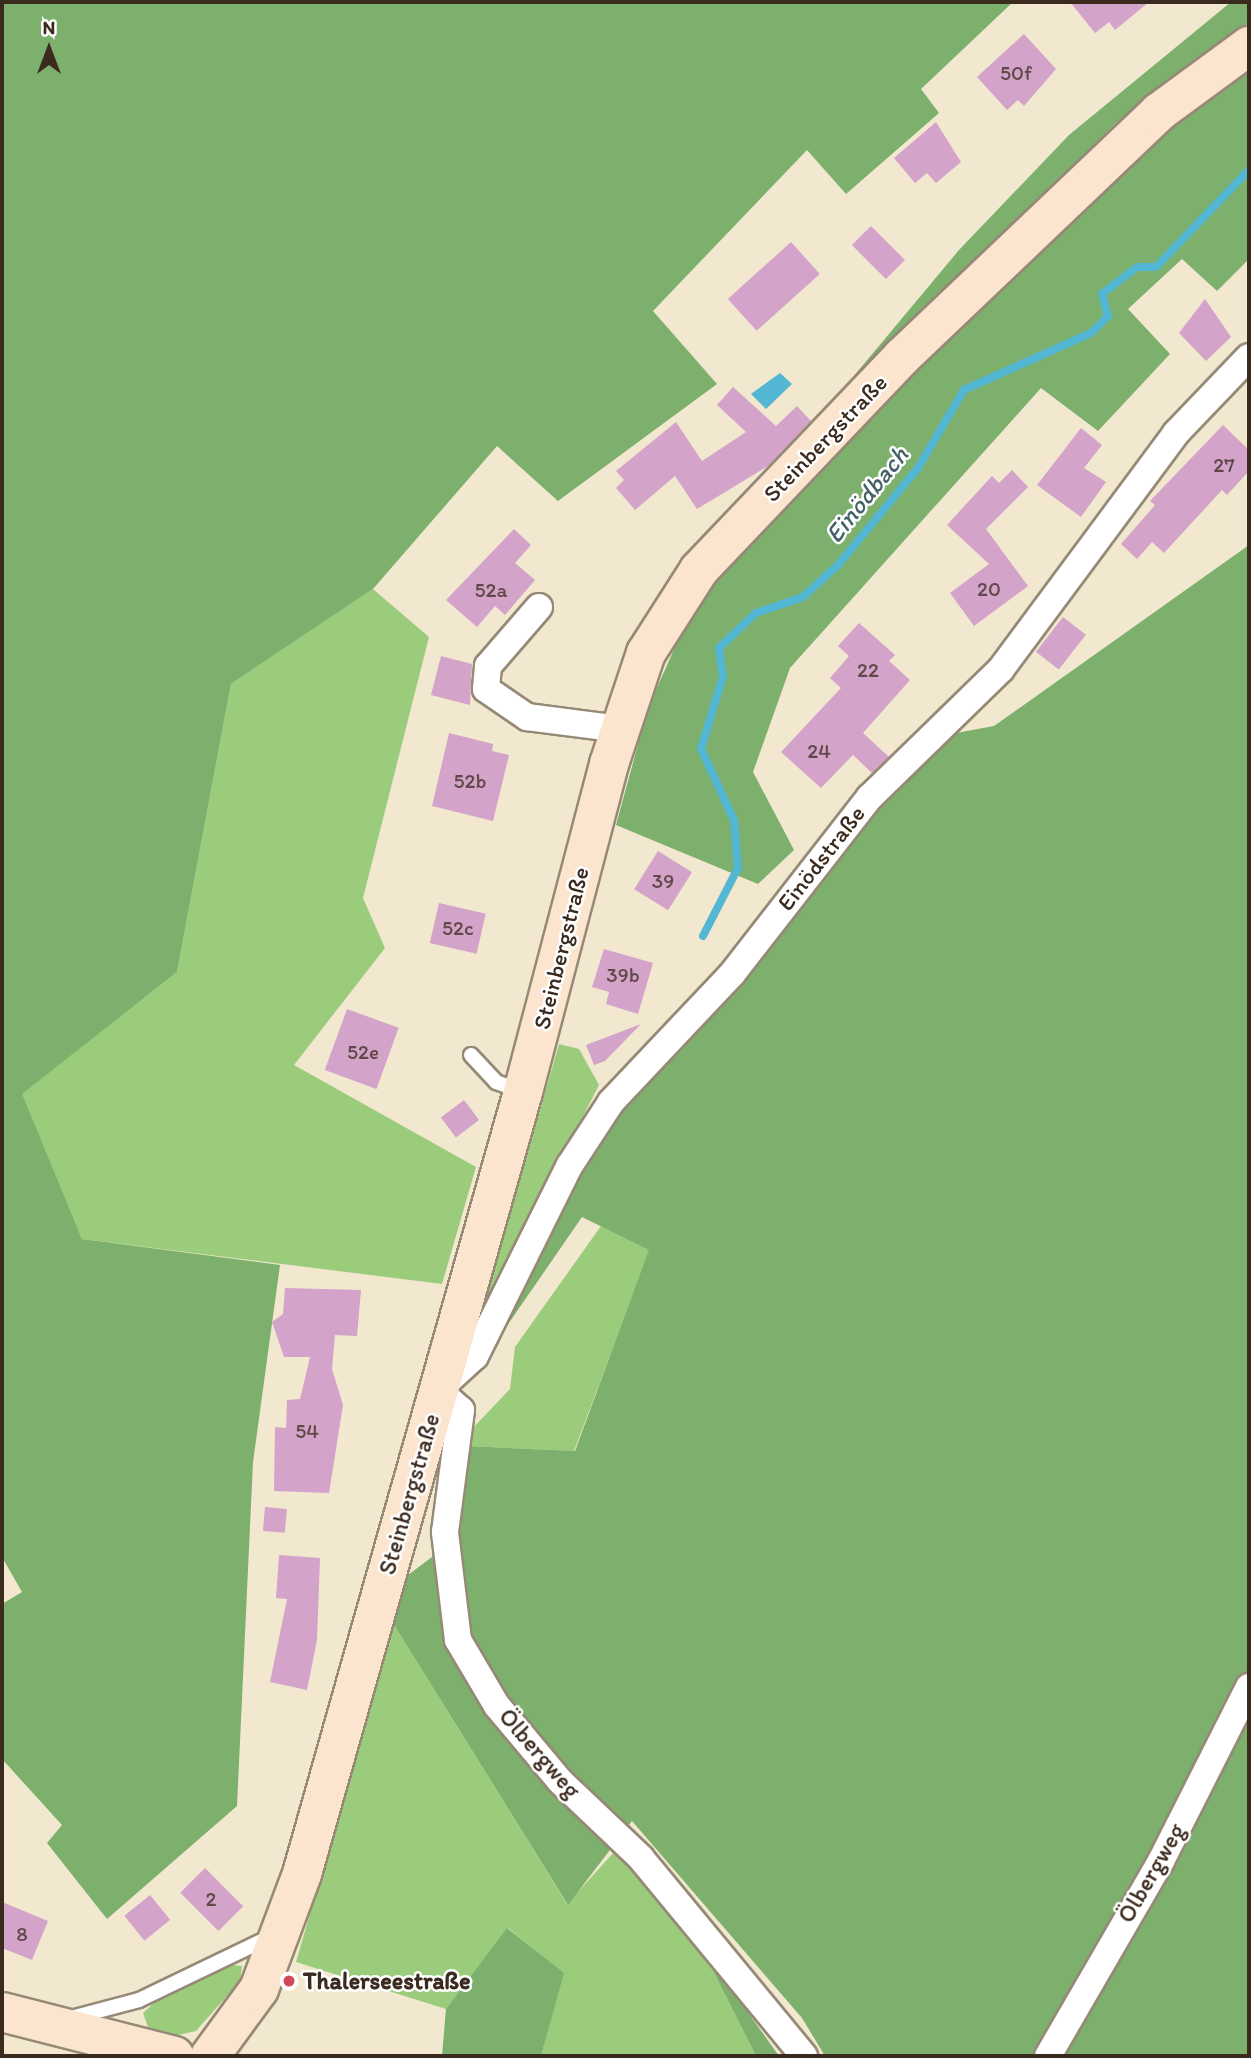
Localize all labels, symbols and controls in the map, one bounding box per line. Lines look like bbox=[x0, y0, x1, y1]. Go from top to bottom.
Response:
north arrow bbox=[14, 14, 84, 84]
text: N bbox=[43, 16, 55, 39]
house number: 50f bbox=[1000, 60, 1032, 86]
street label: Steinbergstraße bbox=[757, 368, 893, 508]
water label: Einödbach bbox=[819, 441, 915, 549]
house number: 27 bbox=[1213, 452, 1235, 478]
house number: 20 bbox=[977, 576, 1001, 602]
house number: 52a bbox=[474, 577, 508, 603]
house number: 22 bbox=[857, 657, 879, 683]
house number: 24 bbox=[807, 738, 831, 764]
house number: 52b bbox=[454, 768, 486, 794]
street label: Einödstraße bbox=[771, 800, 871, 916]
street label: Steinbergstraße bbox=[527, 864, 595, 1032]
house number: 39 bbox=[652, 868, 674, 894]
house number: 52c bbox=[442, 915, 474, 941]
house number: 39b bbox=[606, 962, 640, 988]
house number: 52e bbox=[347, 1039, 379, 1065]
street label: Steinbergstraße bbox=[372, 1410, 446, 1578]
house number: 54 bbox=[295, 1418, 319, 1444]
street label: Ölbergweg bbox=[493, 1702, 587, 1804]
street label: Ölbergweg bbox=[1111, 1818, 1191, 1928]
house number: 2 bbox=[205, 1886, 217, 1912]
house number: 8 bbox=[16, 1921, 28, 1947]
place label: Thalerseestraße bbox=[303, 1967, 471, 1995]
marker: Thalerseestraße bbox=[281, 1973, 297, 1989]

